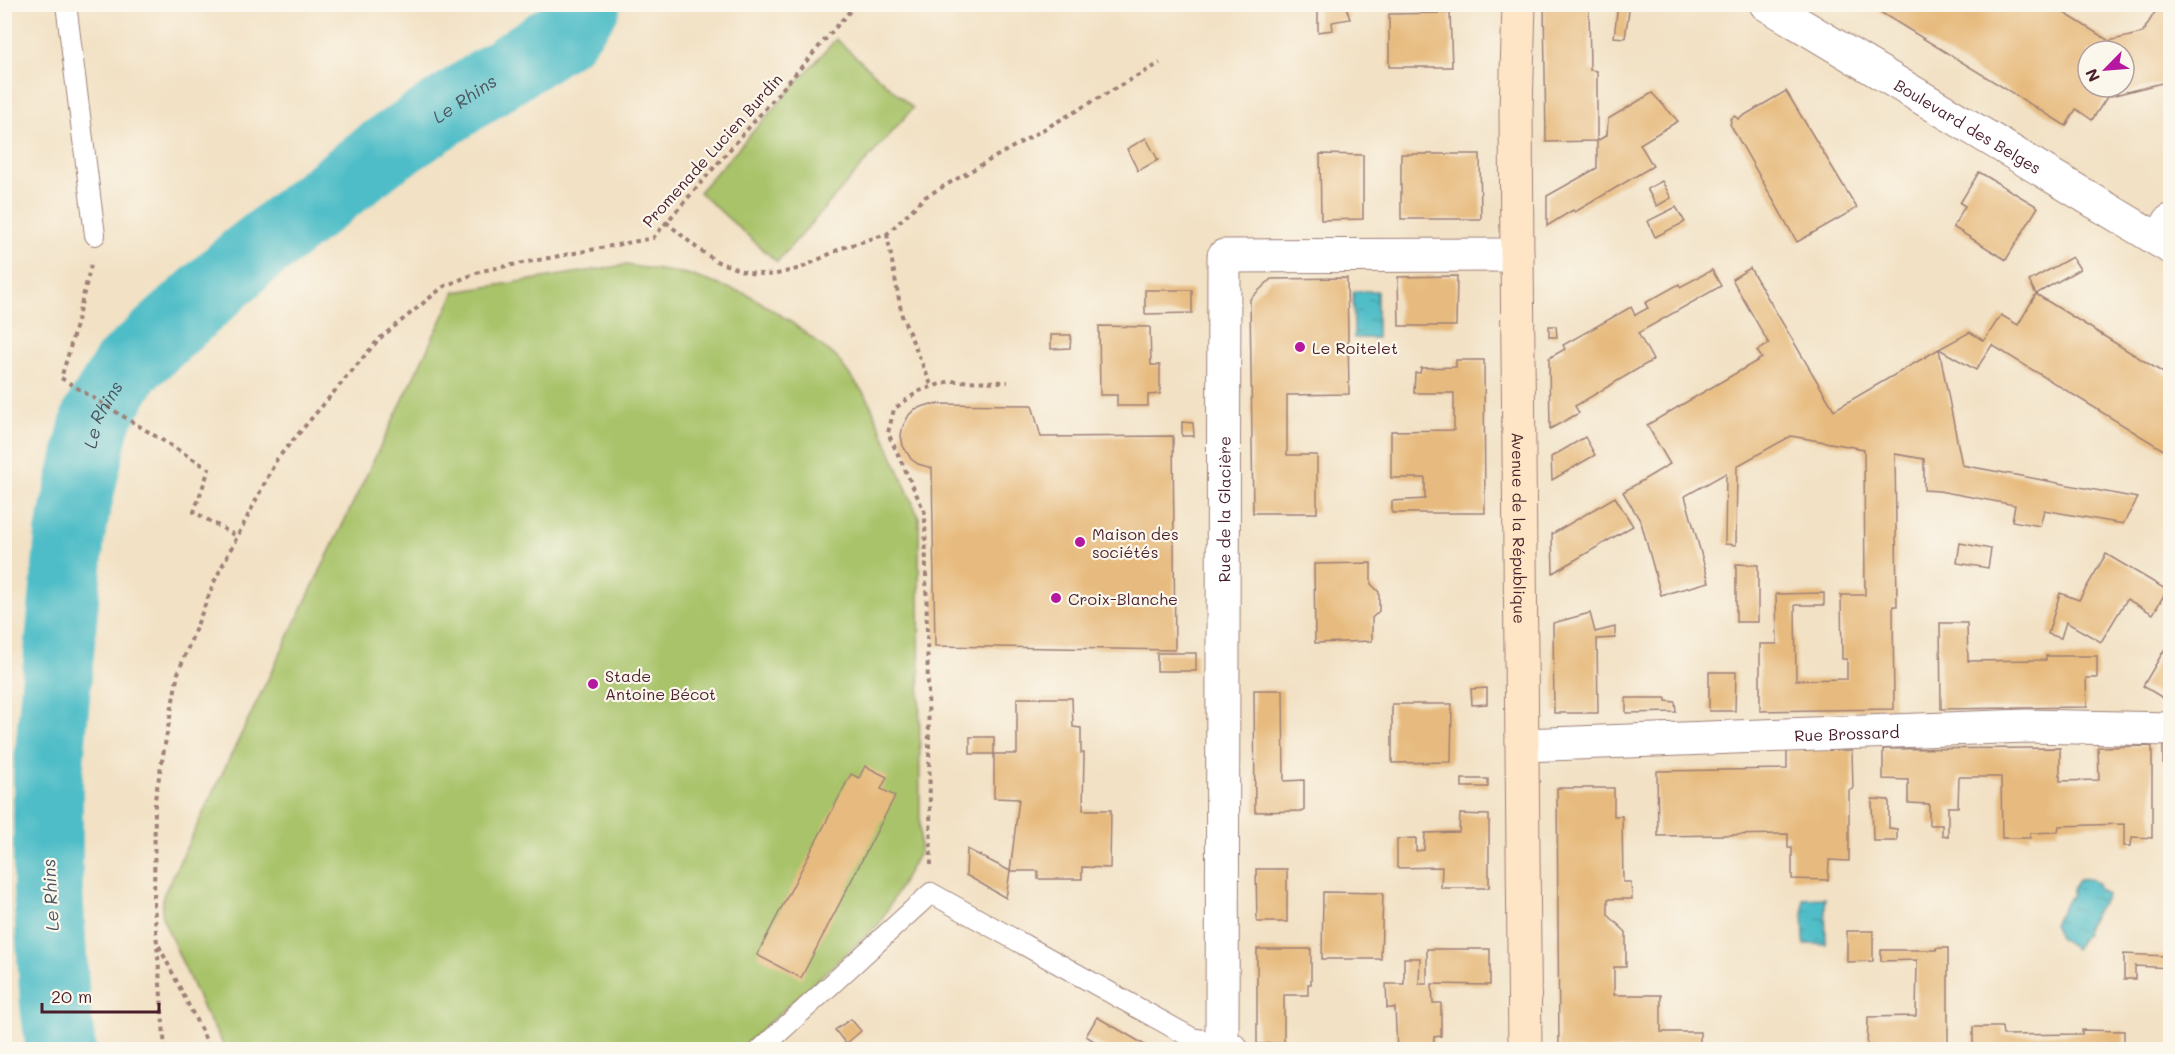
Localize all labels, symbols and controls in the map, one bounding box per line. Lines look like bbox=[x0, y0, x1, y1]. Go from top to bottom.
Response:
north arrow bbox=[2076, 39, 2136, 99]
text: N bbox=[2080, 66, 2104, 85]
water label: Le Rhins bbox=[427, 69, 501, 128]
street label: Promenade Lucien Burdin bbox=[637, 69, 787, 231]
street label: Boulevard des Belges bbox=[1891, 73, 2046, 178]
place label: Le Roitelet bbox=[1312, 337, 1398, 358]
marker: Le Roitelet bbox=[1293, 340, 1307, 354]
water label: Le Rhins bbox=[78, 376, 128, 451]
street label: Avenue de la République bbox=[1508, 432, 1531, 624]
street label: Rue de la Glacière bbox=[1213, 436, 1234, 582]
place label: Maison des sociétés bbox=[1092, 523, 1179, 562]
marker: Maison des sociétés bbox=[1073, 535, 1087, 549]
place label: Croix-Blanche bbox=[1068, 588, 1178, 609]
marker: Croix-Blanche bbox=[1049, 591, 1063, 605]
place label: Stade Antoine Bécot bbox=[605, 665, 716, 704]
marker: Stade Antoine Bécot bbox=[586, 677, 600, 691]
street label: Rue Brossard bbox=[1794, 720, 1900, 745]
water label: Le Rhins bbox=[36, 858, 64, 932]
scale bar bbox=[42, 976, 159, 1014]
text: 20 m bbox=[51, 984, 92, 1008]

